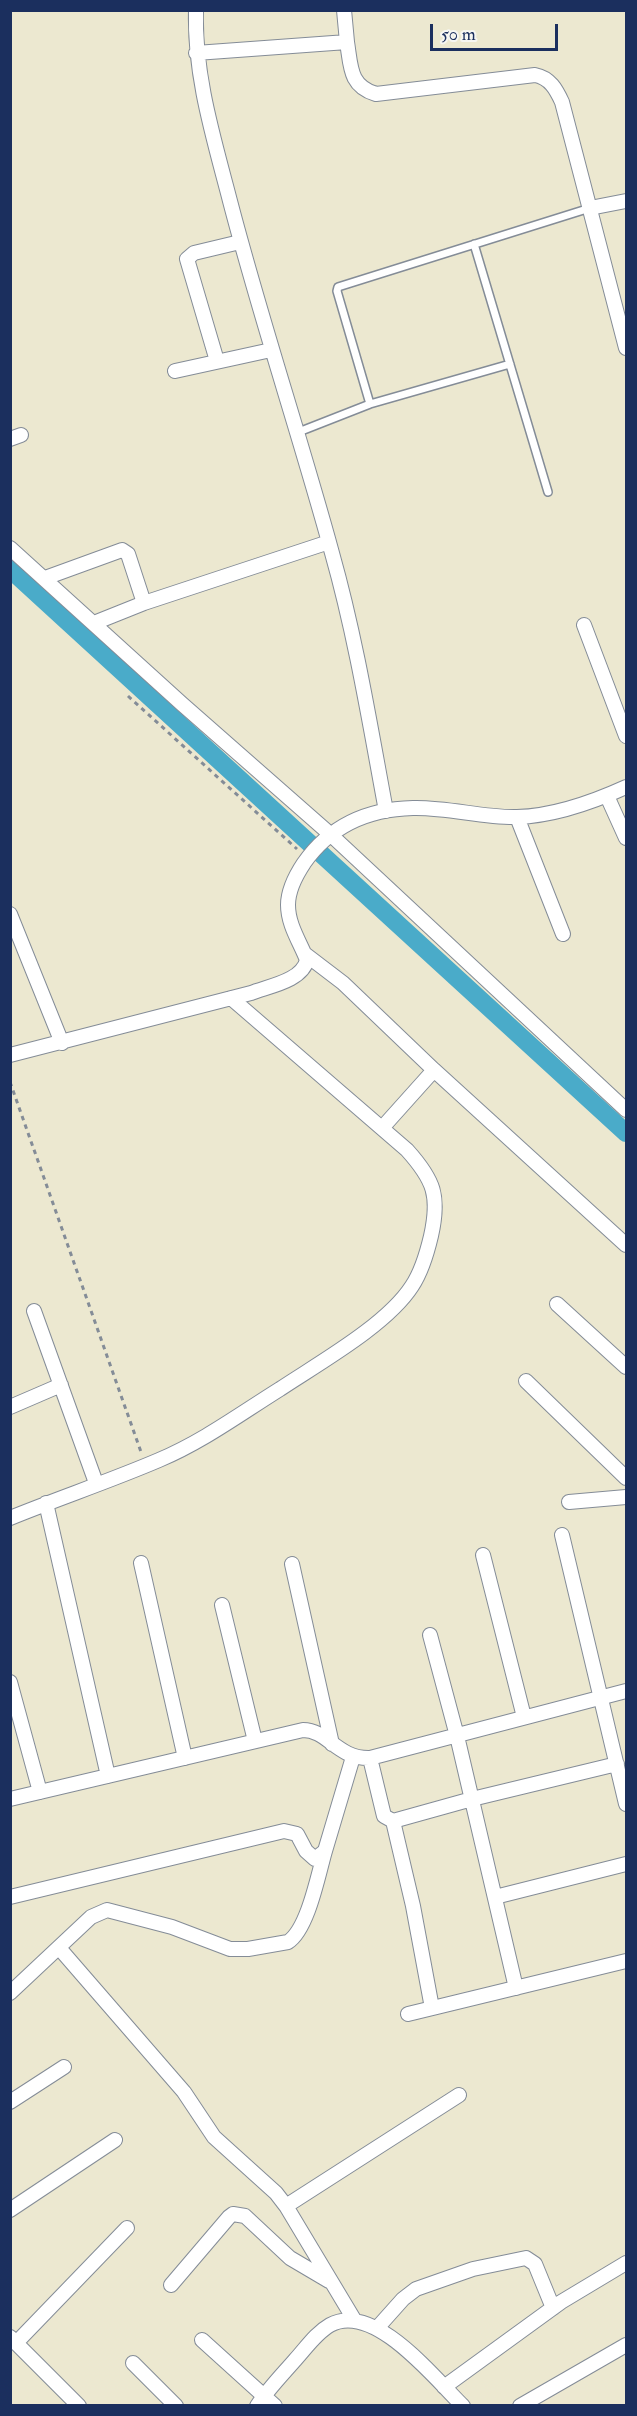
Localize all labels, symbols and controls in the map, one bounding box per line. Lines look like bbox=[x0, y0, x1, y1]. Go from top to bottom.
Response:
scale bar bbox=[433, 12, 560, 50]
text: 50 m bbox=[441, 23, 476, 46]

